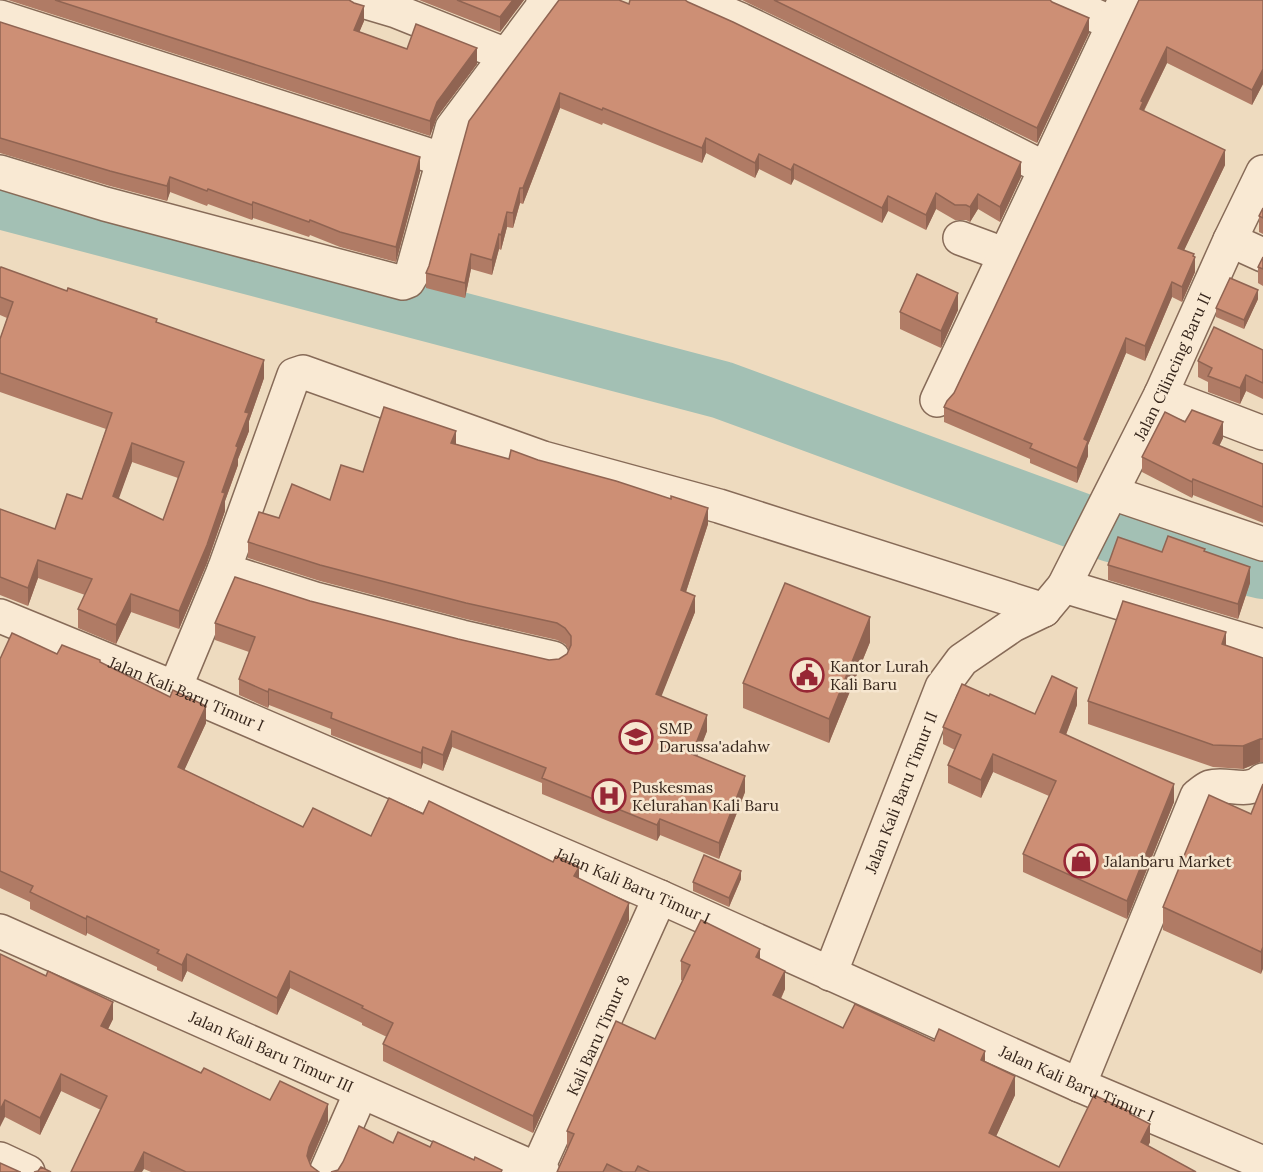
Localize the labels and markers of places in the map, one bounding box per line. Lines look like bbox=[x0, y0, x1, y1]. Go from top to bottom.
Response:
place label: Kantor Lurah Kali Baru bbox=[830, 656, 929, 694]
public building icon: Kantor Lurah Kali Baru bbox=[789, 657, 825, 693]
place label: SMP Darussa'adahw bbox=[659, 718, 770, 756]
school or university icon: SMP Darussa'adahw bbox=[618, 719, 654, 755]
place label: Puskesmas Kelurahan Kali Baru bbox=[632, 777, 779, 815]
hospital icon: Puskesmas Kelurahan Kali Baru bbox=[591, 778, 627, 814]
shop icon: Jalanbaru Market bbox=[1063, 843, 1099, 879]
place label: Jalanbaru Market bbox=[1103, 851, 1232, 871]

